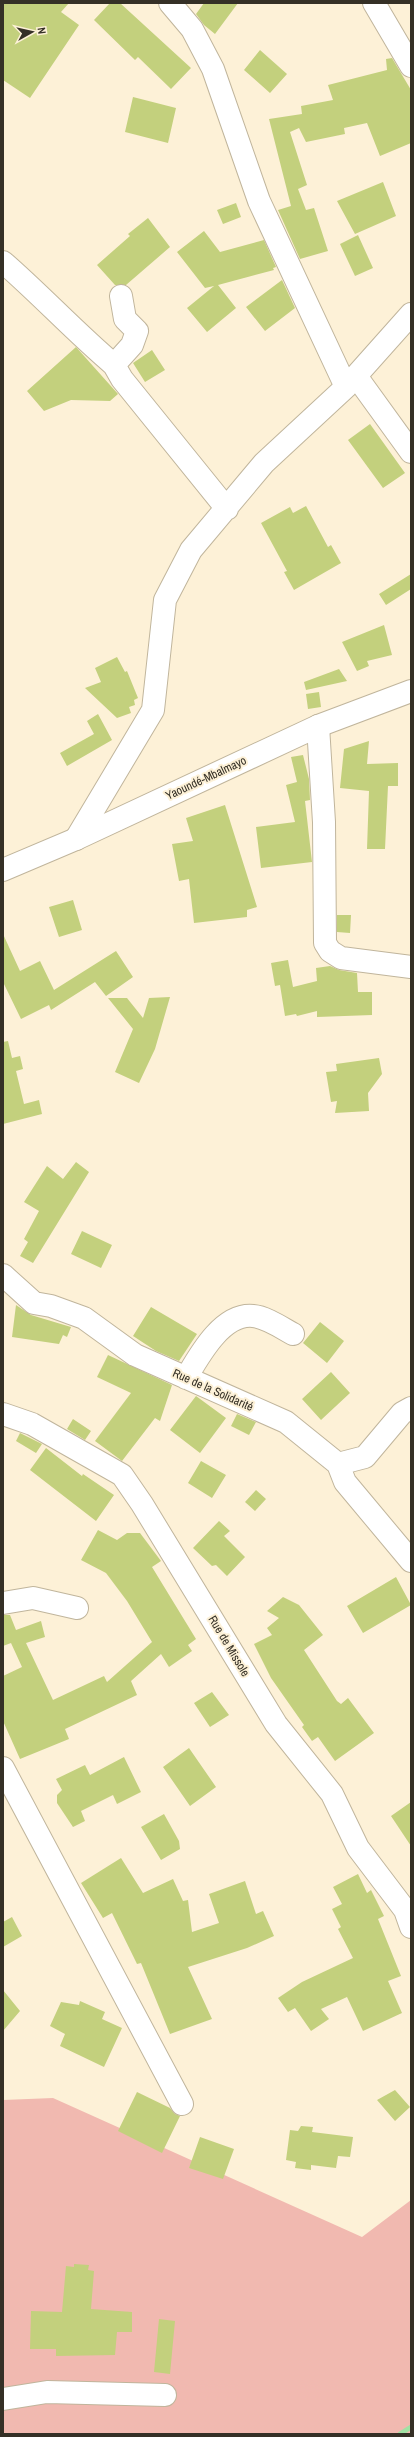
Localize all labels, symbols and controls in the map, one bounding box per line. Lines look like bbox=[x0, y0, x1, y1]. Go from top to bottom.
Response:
north arrow bbox=[12, 12, 52, 52]
text: N bbox=[35, 26, 49, 35]
street label: Yaoundé-Mbalmayo bbox=[163, 752, 249, 804]
street label: Rue de la Solidarité bbox=[170, 1365, 256, 1415]
street label: Rue de Missole bbox=[205, 1613, 253, 1679]

